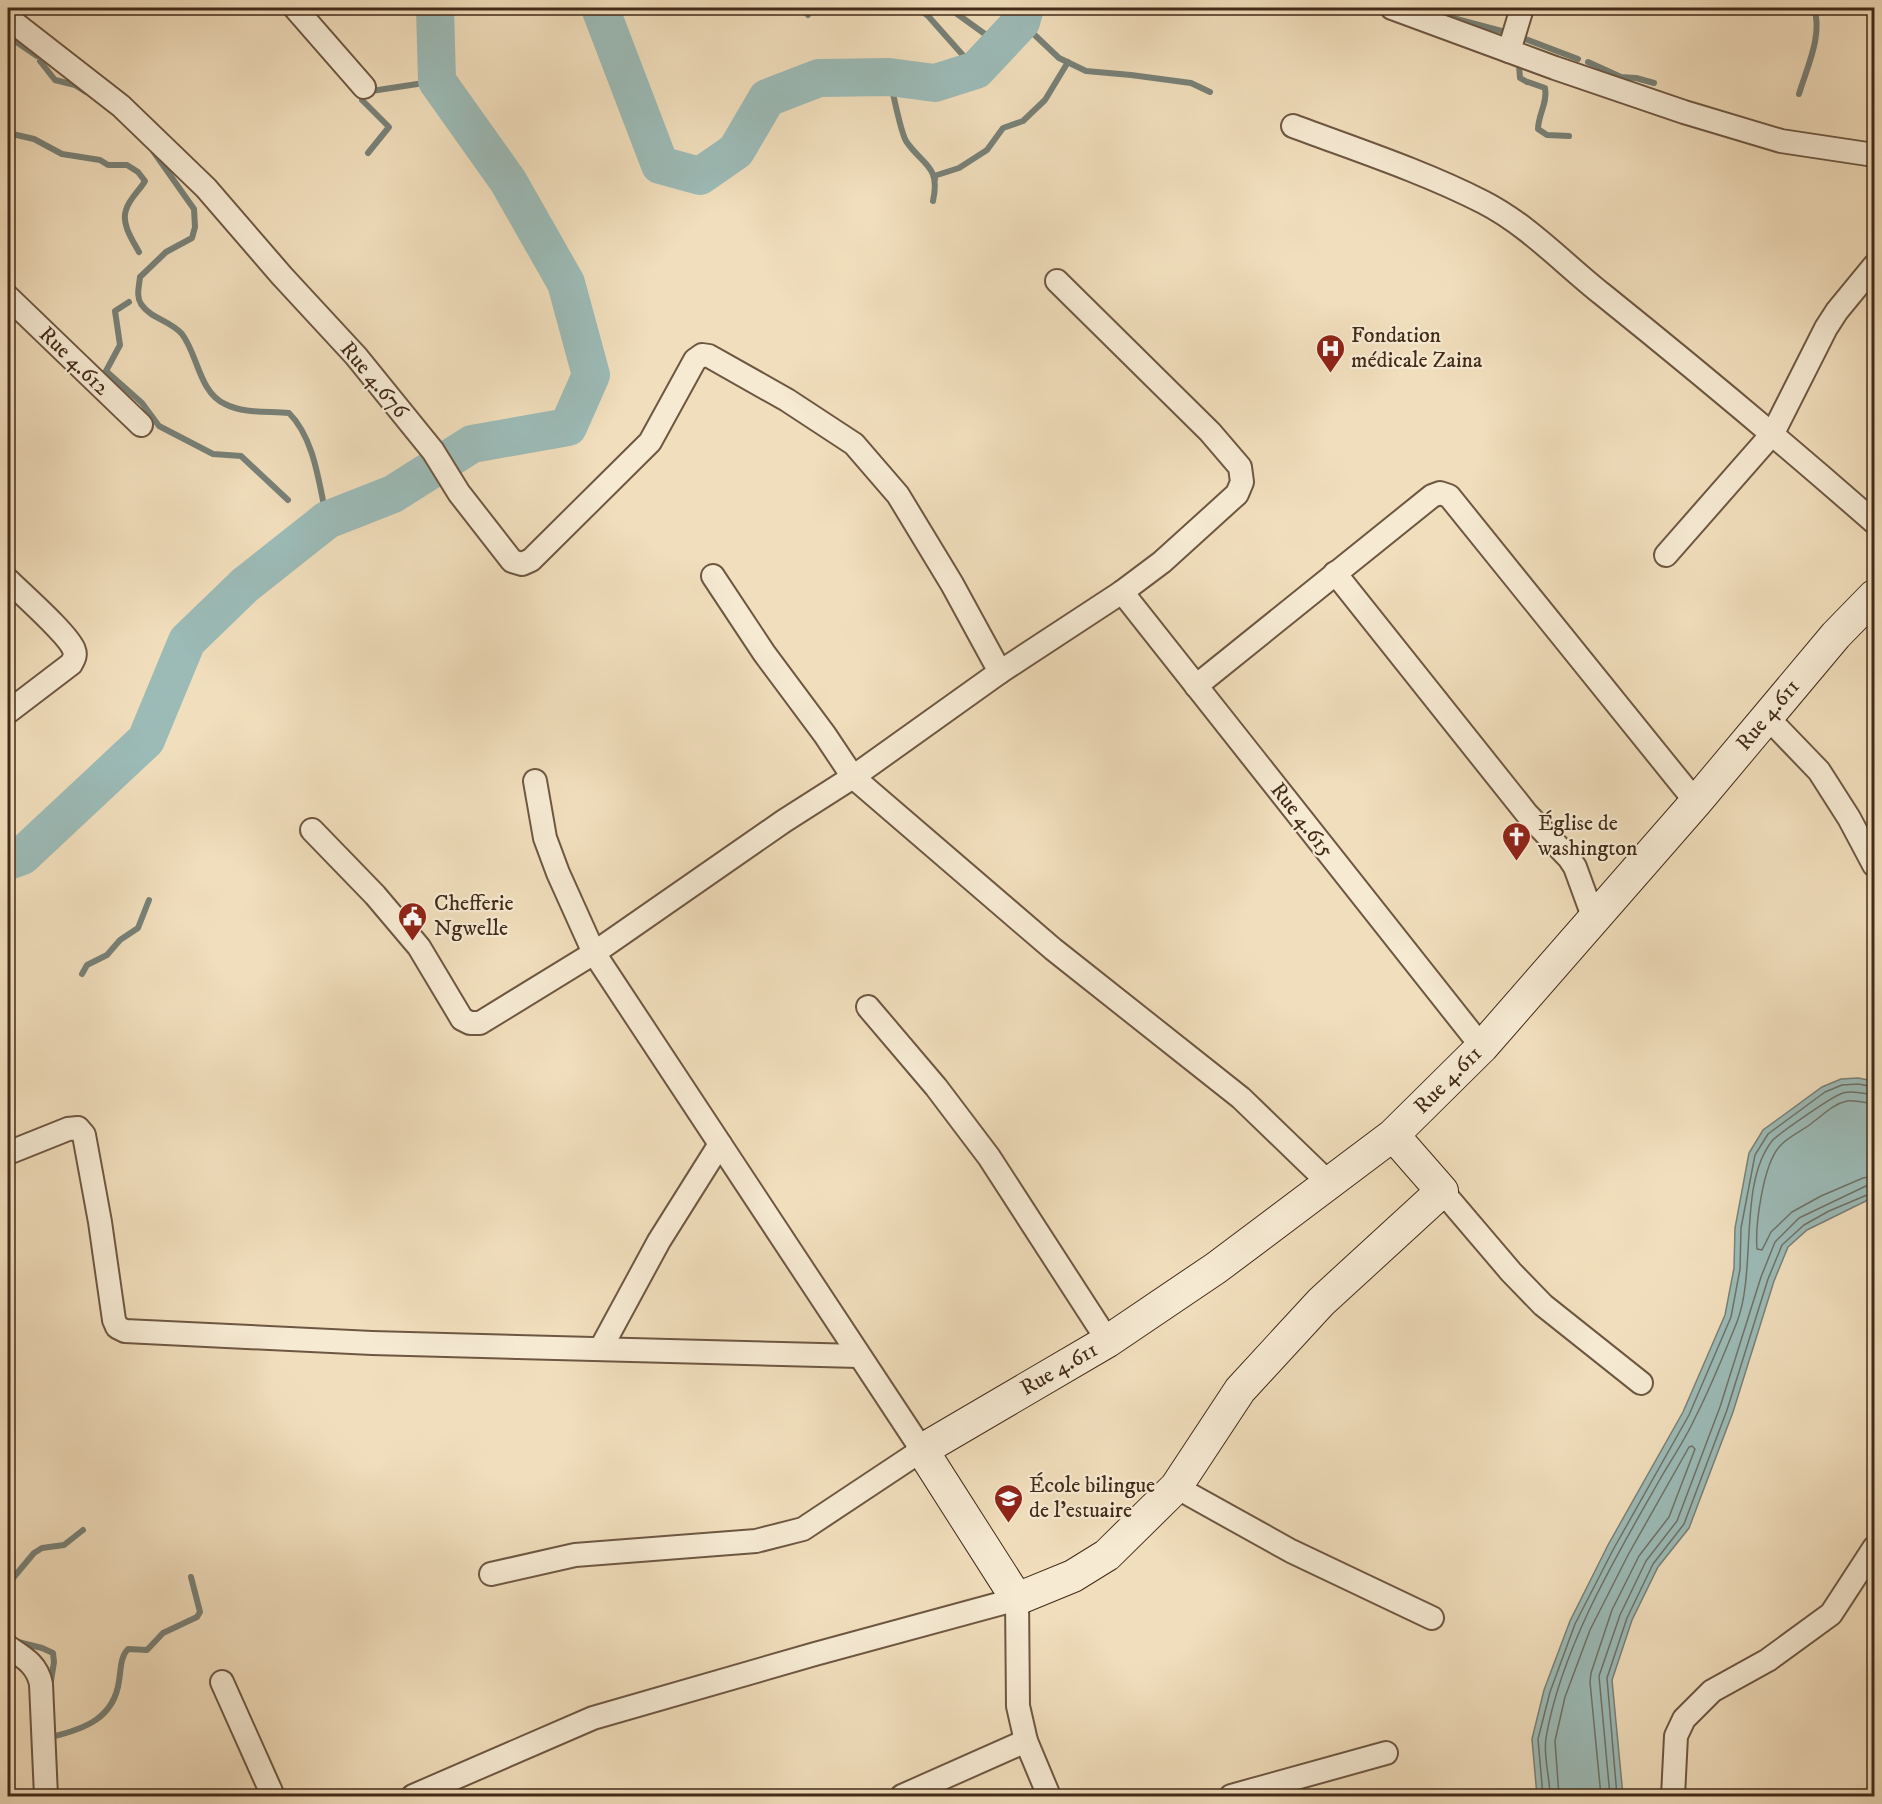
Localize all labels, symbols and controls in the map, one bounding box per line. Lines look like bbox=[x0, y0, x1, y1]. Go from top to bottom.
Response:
street label: Rue 4.612 bbox=[33, 321, 115, 401]
place label: Fondation médicale Zaina bbox=[1351, 322, 1483, 374]
hospital icon: Fondation médicale Zaina bbox=[1314, 332, 1346, 374]
street label: Rue 4.676 bbox=[334, 336, 415, 425]
street label: Rue 4.611 bbox=[1730, 674, 1806, 756]
street label: Rue 4.615 bbox=[1264, 777, 1340, 863]
place label: Église de washington bbox=[1537, 810, 1638, 862]
church icon: Église de washington bbox=[1501, 820, 1533, 862]
place label: Chefferie Ngwelle bbox=[434, 890, 514, 942]
public building icon: Chefferie Ngwelle bbox=[397, 900, 429, 942]
street label: Rue 4.611 bbox=[1408, 1040, 1488, 1120]
street label: Rue 4.611 bbox=[1015, 1336, 1103, 1402]
place label: École bilingue de l'estuaire bbox=[1029, 1472, 1155, 1524]
school or university icon: École bilingue de l'estuaire bbox=[992, 1482, 1024, 1524]

